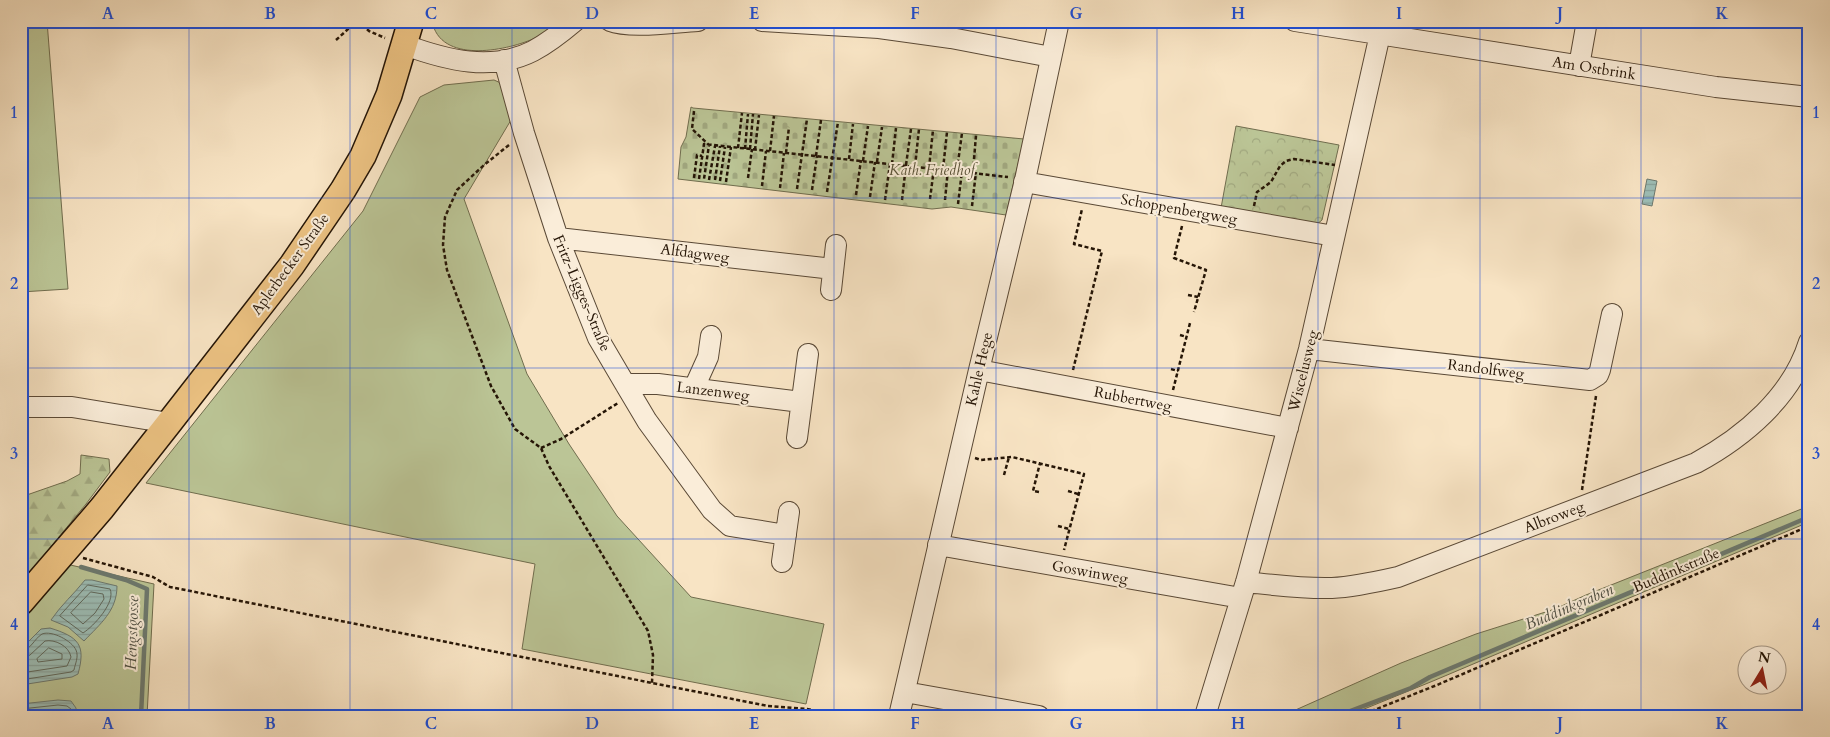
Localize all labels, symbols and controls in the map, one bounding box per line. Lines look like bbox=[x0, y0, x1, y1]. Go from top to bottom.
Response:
text: A bbox=[102, 3, 114, 25]
text: B bbox=[264, 3, 276, 25]
text: C bbox=[425, 3, 437, 25]
text: D bbox=[585, 3, 599, 25]
text: E bbox=[749, 3, 759, 25]
text: F bbox=[910, 3, 920, 25]
text: G bbox=[1069, 3, 1083, 25]
text: H bbox=[1231, 3, 1245, 25]
text: I bbox=[1396, 3, 1402, 25]
text: J bbox=[1555, 3, 1563, 25]
text: K bbox=[1716, 3, 1729, 25]
street label: Am Ostbrink bbox=[1551, 52, 1637, 84]
text: 1 bbox=[10, 102, 18, 124]
text: 1 bbox=[1812, 102, 1820, 124]
park label: Kath. Friedhof bbox=[889, 160, 978, 180]
street label: Schoppenbergweg bbox=[1119, 189, 1239, 229]
street label: Aplerbecker Straße bbox=[246, 209, 334, 319]
street label: Fritz-Ligges-Straße bbox=[548, 232, 616, 355]
street label: Alfdagweg bbox=[659, 239, 731, 267]
text: 2 bbox=[10, 273, 18, 295]
text: 2 bbox=[1812, 273, 1820, 295]
street label: Wiscelusweg bbox=[1283, 327, 1323, 415]
street label: Kahle Hege bbox=[961, 330, 997, 408]
street label: Randolfweg bbox=[1447, 354, 1526, 384]
street label: Lanzenweg bbox=[675, 377, 751, 405]
street label: Rubbertweg bbox=[1092, 382, 1174, 416]
text: 3 bbox=[10, 443, 18, 465]
text: 3 bbox=[1812, 443, 1820, 465]
street label: Albroweg bbox=[1521, 496, 1588, 538]
street label: Buddinkstraße bbox=[1629, 543, 1723, 597]
street label: Goswinweg bbox=[1050, 555, 1130, 589]
water label: Buddinkgraben bbox=[1522, 578, 1617, 635]
water label: Hengstgosse bbox=[120, 595, 144, 670]
text: 4 bbox=[10, 614, 18, 636]
text: 4 bbox=[1812, 614, 1820, 636]
north arrow bbox=[1738, 644, 1788, 694]
text: N bbox=[1757, 647, 1772, 668]
text: A bbox=[102, 713, 114, 735]
text: B bbox=[264, 713, 276, 735]
text: C bbox=[425, 713, 437, 735]
text: D bbox=[585, 713, 599, 735]
text: E bbox=[749, 713, 759, 735]
text: F bbox=[910, 713, 920, 735]
text: G bbox=[1069, 713, 1083, 735]
text: H bbox=[1231, 713, 1245, 735]
text: I bbox=[1396, 713, 1402, 735]
text: J bbox=[1555, 713, 1563, 735]
text: K bbox=[1716, 713, 1729, 735]

